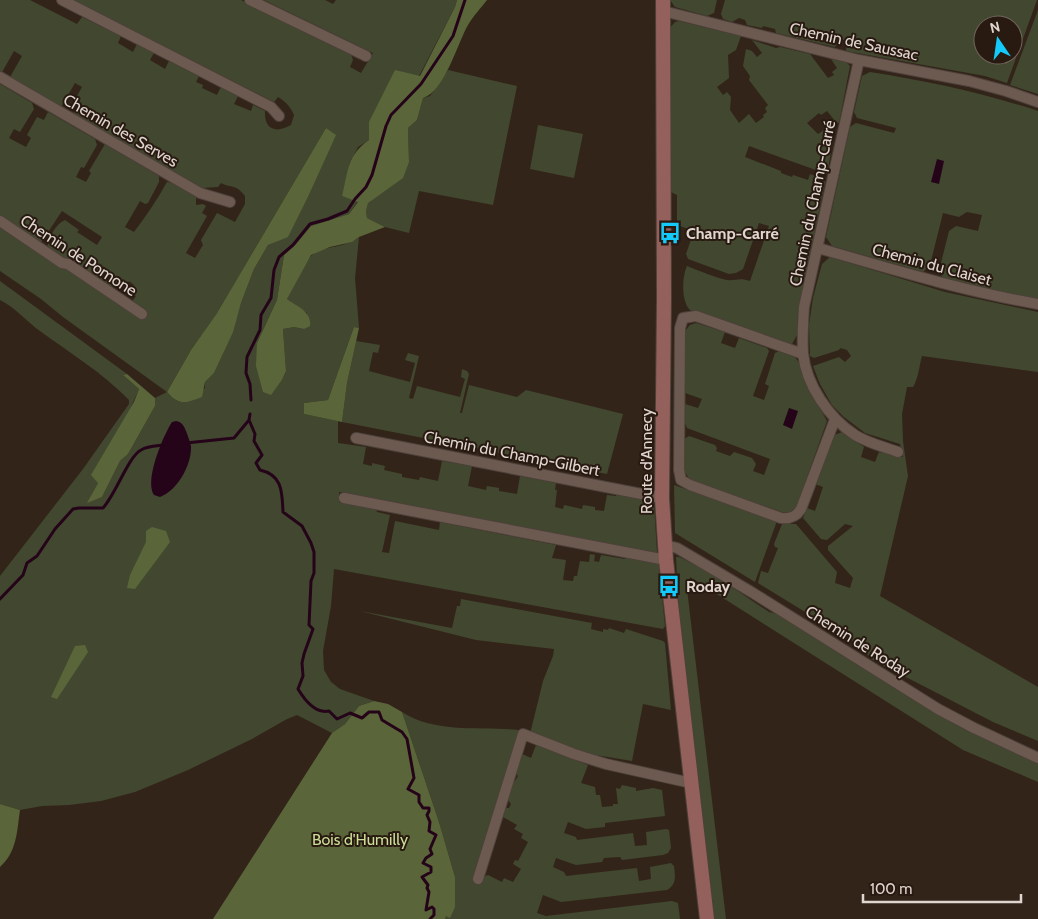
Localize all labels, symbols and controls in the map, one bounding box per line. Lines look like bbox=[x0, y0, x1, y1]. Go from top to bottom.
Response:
north arrow bbox=[973, 15, 1023, 65]
text: N bbox=[988, 17, 1002, 37]
street label: Chemin de Saussac bbox=[788, 19, 920, 64]
street label: Chemin des Serves bbox=[60, 90, 182, 171]
street label: Chemin du Champ-Carré bbox=[786, 118, 839, 288]
street label: Chemin de Pomone bbox=[17, 211, 141, 300]
bus stop icon: Champ-Carré bbox=[657, 220, 683, 246]
place label: Champ-Carré bbox=[686, 224, 779, 243]
street label: Chemin du Claiset bbox=[870, 239, 994, 290]
street label: Route d'Annecy bbox=[637, 408, 656, 514]
street label: Chemin du Champ-Gilbert bbox=[422, 427, 602, 480]
bus stop icon: Roday bbox=[656, 573, 682, 599]
place label: Roday bbox=[686, 577, 731, 596]
street label: Chemin de Roday bbox=[802, 602, 914, 681]
park label: Bois d'Humilly bbox=[312, 830, 408, 849]
scale bar bbox=[863, 872, 1020, 904]
text: 100 m bbox=[870, 880, 912, 898]

